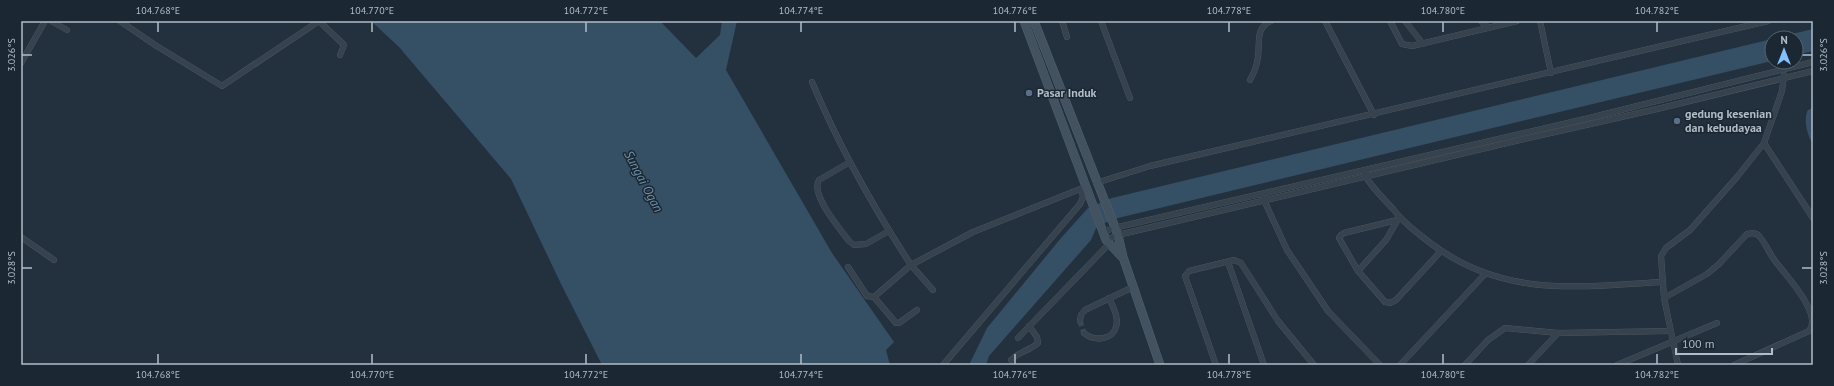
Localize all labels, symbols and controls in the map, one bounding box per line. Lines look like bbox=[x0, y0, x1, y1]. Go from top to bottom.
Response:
text: 104.768°E bbox=[136, 4, 180, 17]
text: 104.770°E bbox=[350, 4, 394, 17]
text: 104.772°E bbox=[564, 4, 608, 17]
text: 104.774°E bbox=[779, 4, 823, 17]
text: 104.776°E bbox=[993, 4, 1037, 17]
text: 104.778°E bbox=[1207, 4, 1251, 17]
text: 104.780°E bbox=[1421, 4, 1465, 17]
text: 104.782°E bbox=[1635, 4, 1679, 17]
north arrow bbox=[1764, 30, 1804, 70]
text: N bbox=[1780, 33, 1788, 47]
text: 3.026°S bbox=[5, 38, 18, 72]
text: 3.026°S bbox=[1817, 38, 1830, 72]
place label: Pasar Induk bbox=[1037, 85, 1097, 100]
marker: Pasar Induk bbox=[1024, 88, 1034, 98]
place label: gedung kesenian dan kebudayaa bbox=[1685, 106, 1772, 135]
marker: gedung kesenian dan kebudayaa bbox=[1672, 116, 1682, 126]
water label: Sungai Ogan bbox=[620, 147, 667, 215]
text: 3.028°S bbox=[5, 251, 18, 285]
text: 3.028°S bbox=[1817, 251, 1830, 285]
scale bar bbox=[1676, 330, 1772, 356]
text: 100 m bbox=[1682, 336, 1715, 351]
text: 104.768°E bbox=[136, 368, 180, 381]
text: 104.770°E bbox=[350, 368, 394, 381]
text: 104.772°E bbox=[564, 368, 608, 381]
text: 104.774°E bbox=[779, 368, 823, 381]
text: 104.776°E bbox=[993, 368, 1037, 381]
text: 104.778°E bbox=[1207, 368, 1251, 381]
text: 104.780°E bbox=[1421, 368, 1465, 381]
text: 104.782°E bbox=[1635, 368, 1679, 381]

